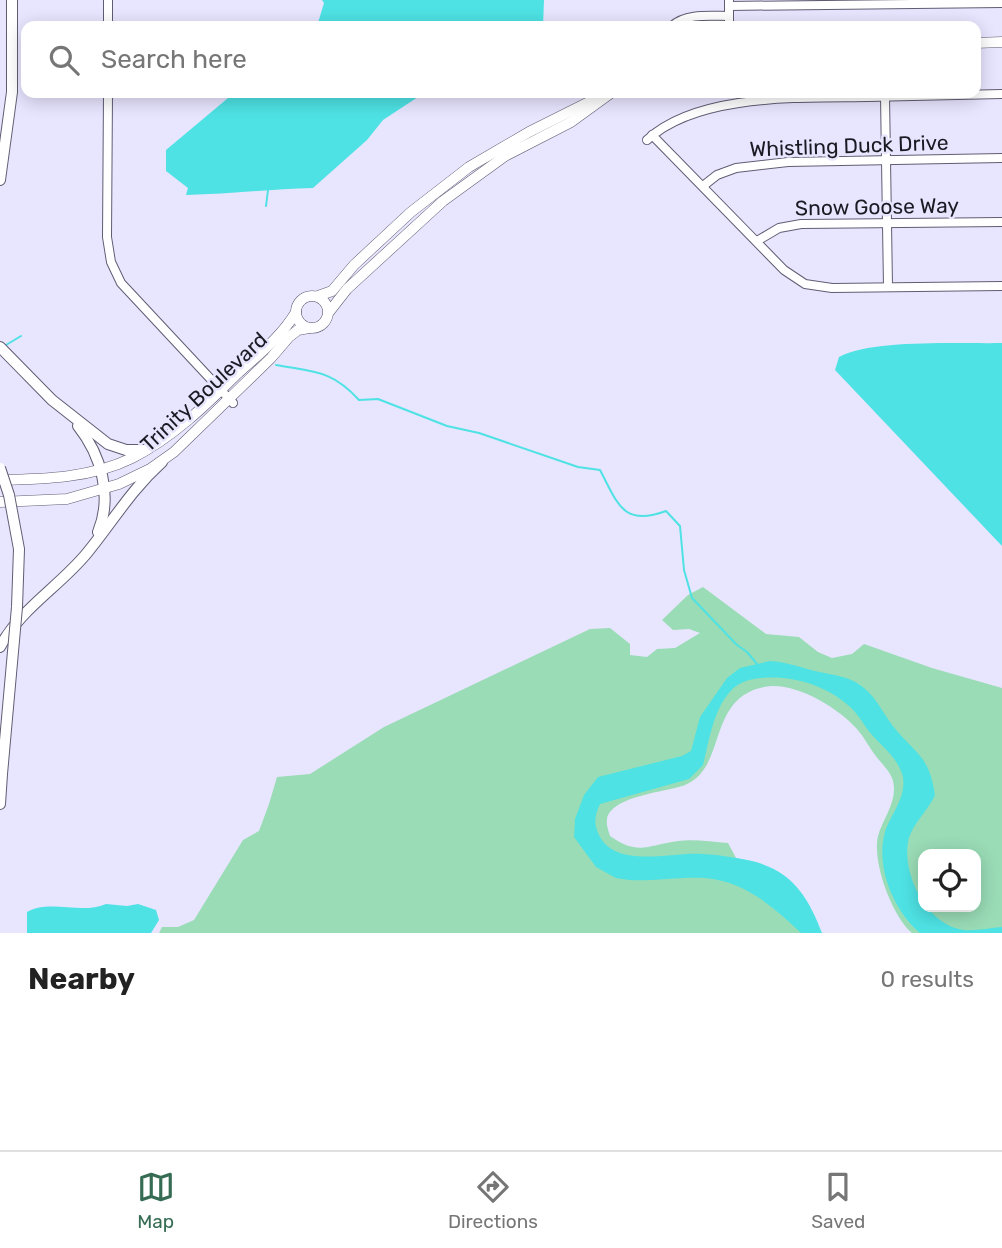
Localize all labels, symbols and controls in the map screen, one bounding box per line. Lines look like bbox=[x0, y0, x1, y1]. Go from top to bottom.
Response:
search box bbox=[21, 21, 981, 98]
icon: search bbox=[45, 41, 83, 79]
text: Search here bbox=[101, 44, 247, 75]
street label: Whistling Duck Drive bbox=[749, 130, 949, 161]
street label: Snow Goose Way bbox=[795, 193, 960, 220]
street label: Trinity Boulevard bbox=[135, 327, 272, 457]
map controls bbox=[918, 849, 981, 912]
button: locate bbox=[918, 849, 981, 912]
text: Nearby bbox=[28, 961, 135, 997]
text: 0 results bbox=[880, 965, 974, 993]
tab: Map bbox=[137, 1168, 175, 1233]
tab: Directions bbox=[448, 1168, 538, 1233]
tab: Saved bbox=[811, 1168, 865, 1233]

